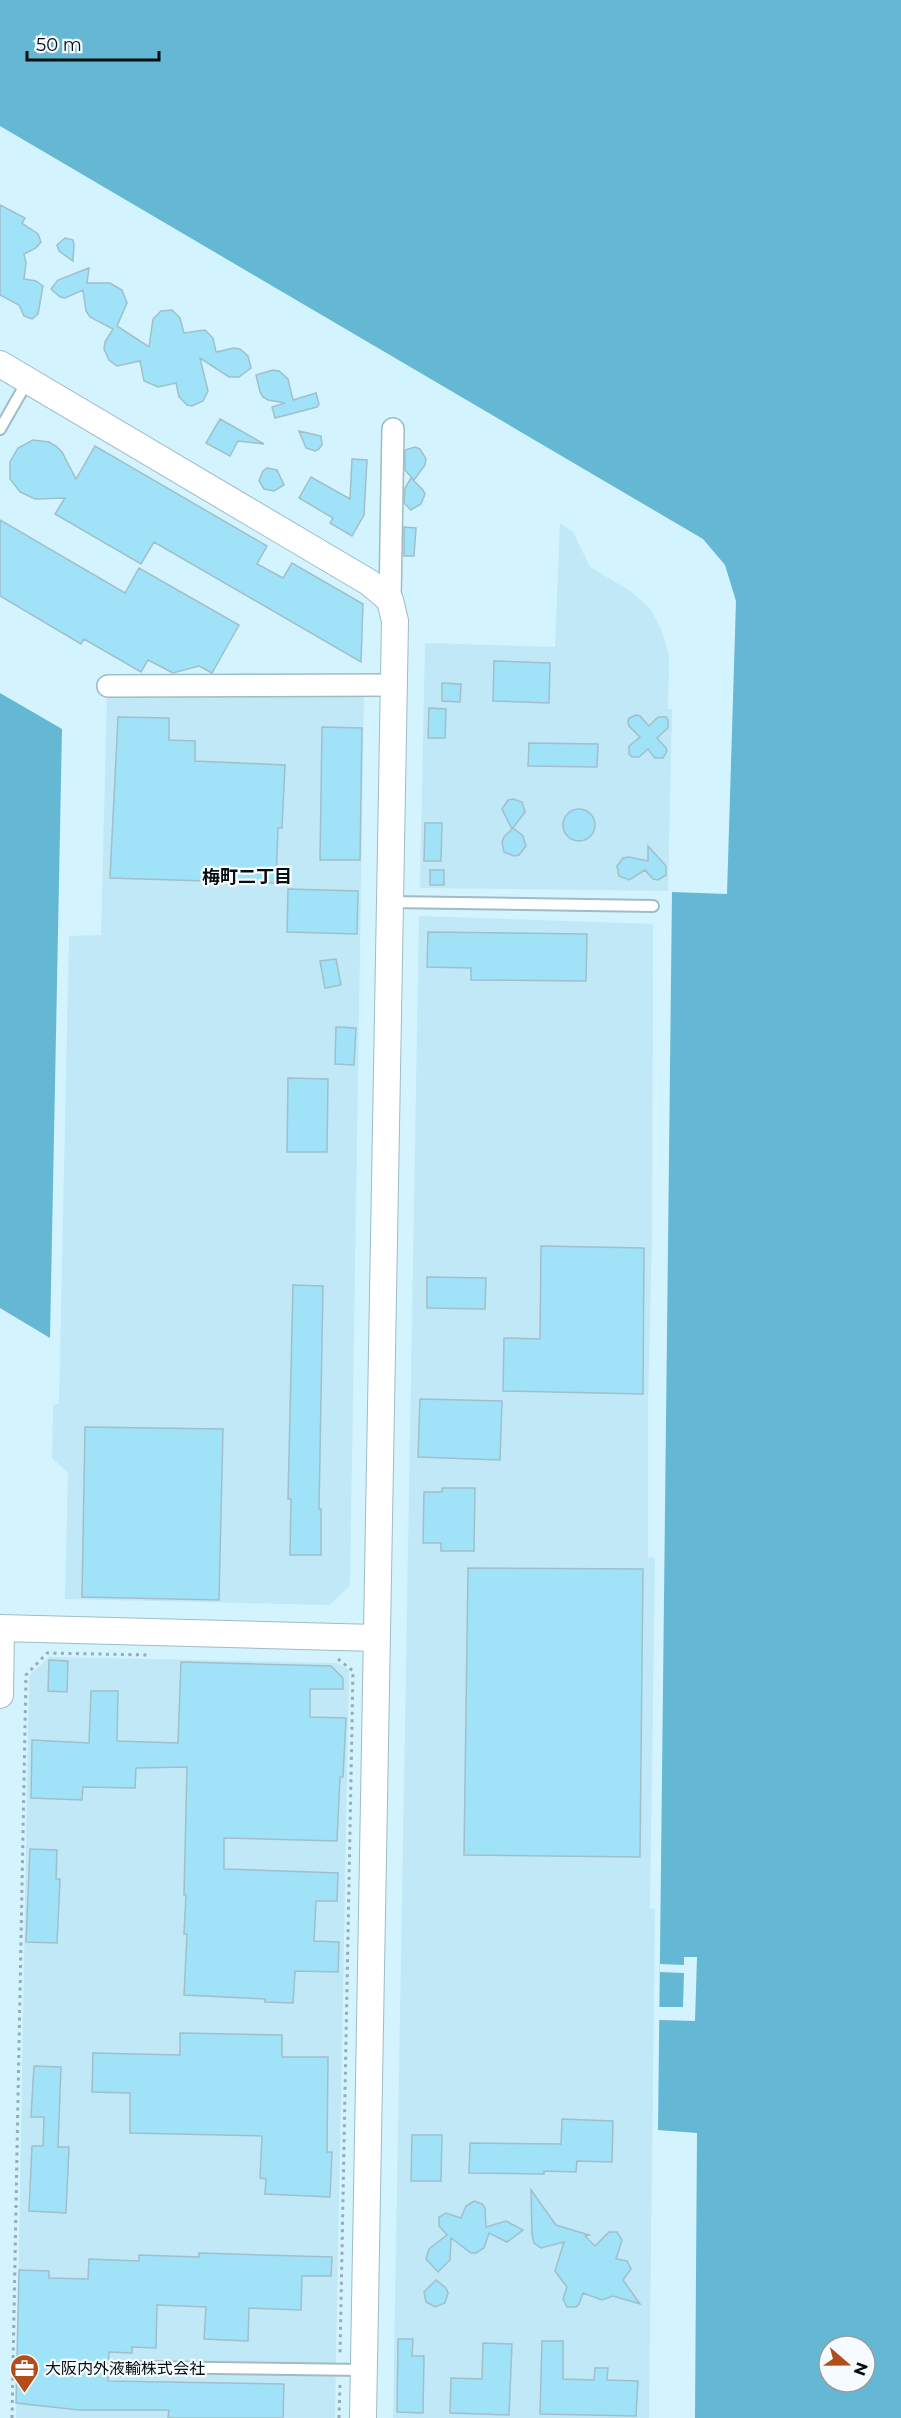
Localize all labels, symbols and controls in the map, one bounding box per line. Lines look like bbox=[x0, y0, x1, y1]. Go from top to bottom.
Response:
scale bar bbox=[27, 24, 159, 62]
text: 50 m bbox=[36, 34, 82, 56]
district label: 梅町二丁目 bbox=[202, 866, 292, 888]
north arrow bbox=[817, 2334, 877, 2394]
office icon: 大阪内外液輸株式会社 bbox=[8, 2352, 40, 2394]
place label: 大阪内外液輸株式会社 bbox=[45, 2359, 205, 2378]
text: N bbox=[849, 2360, 872, 2378]

